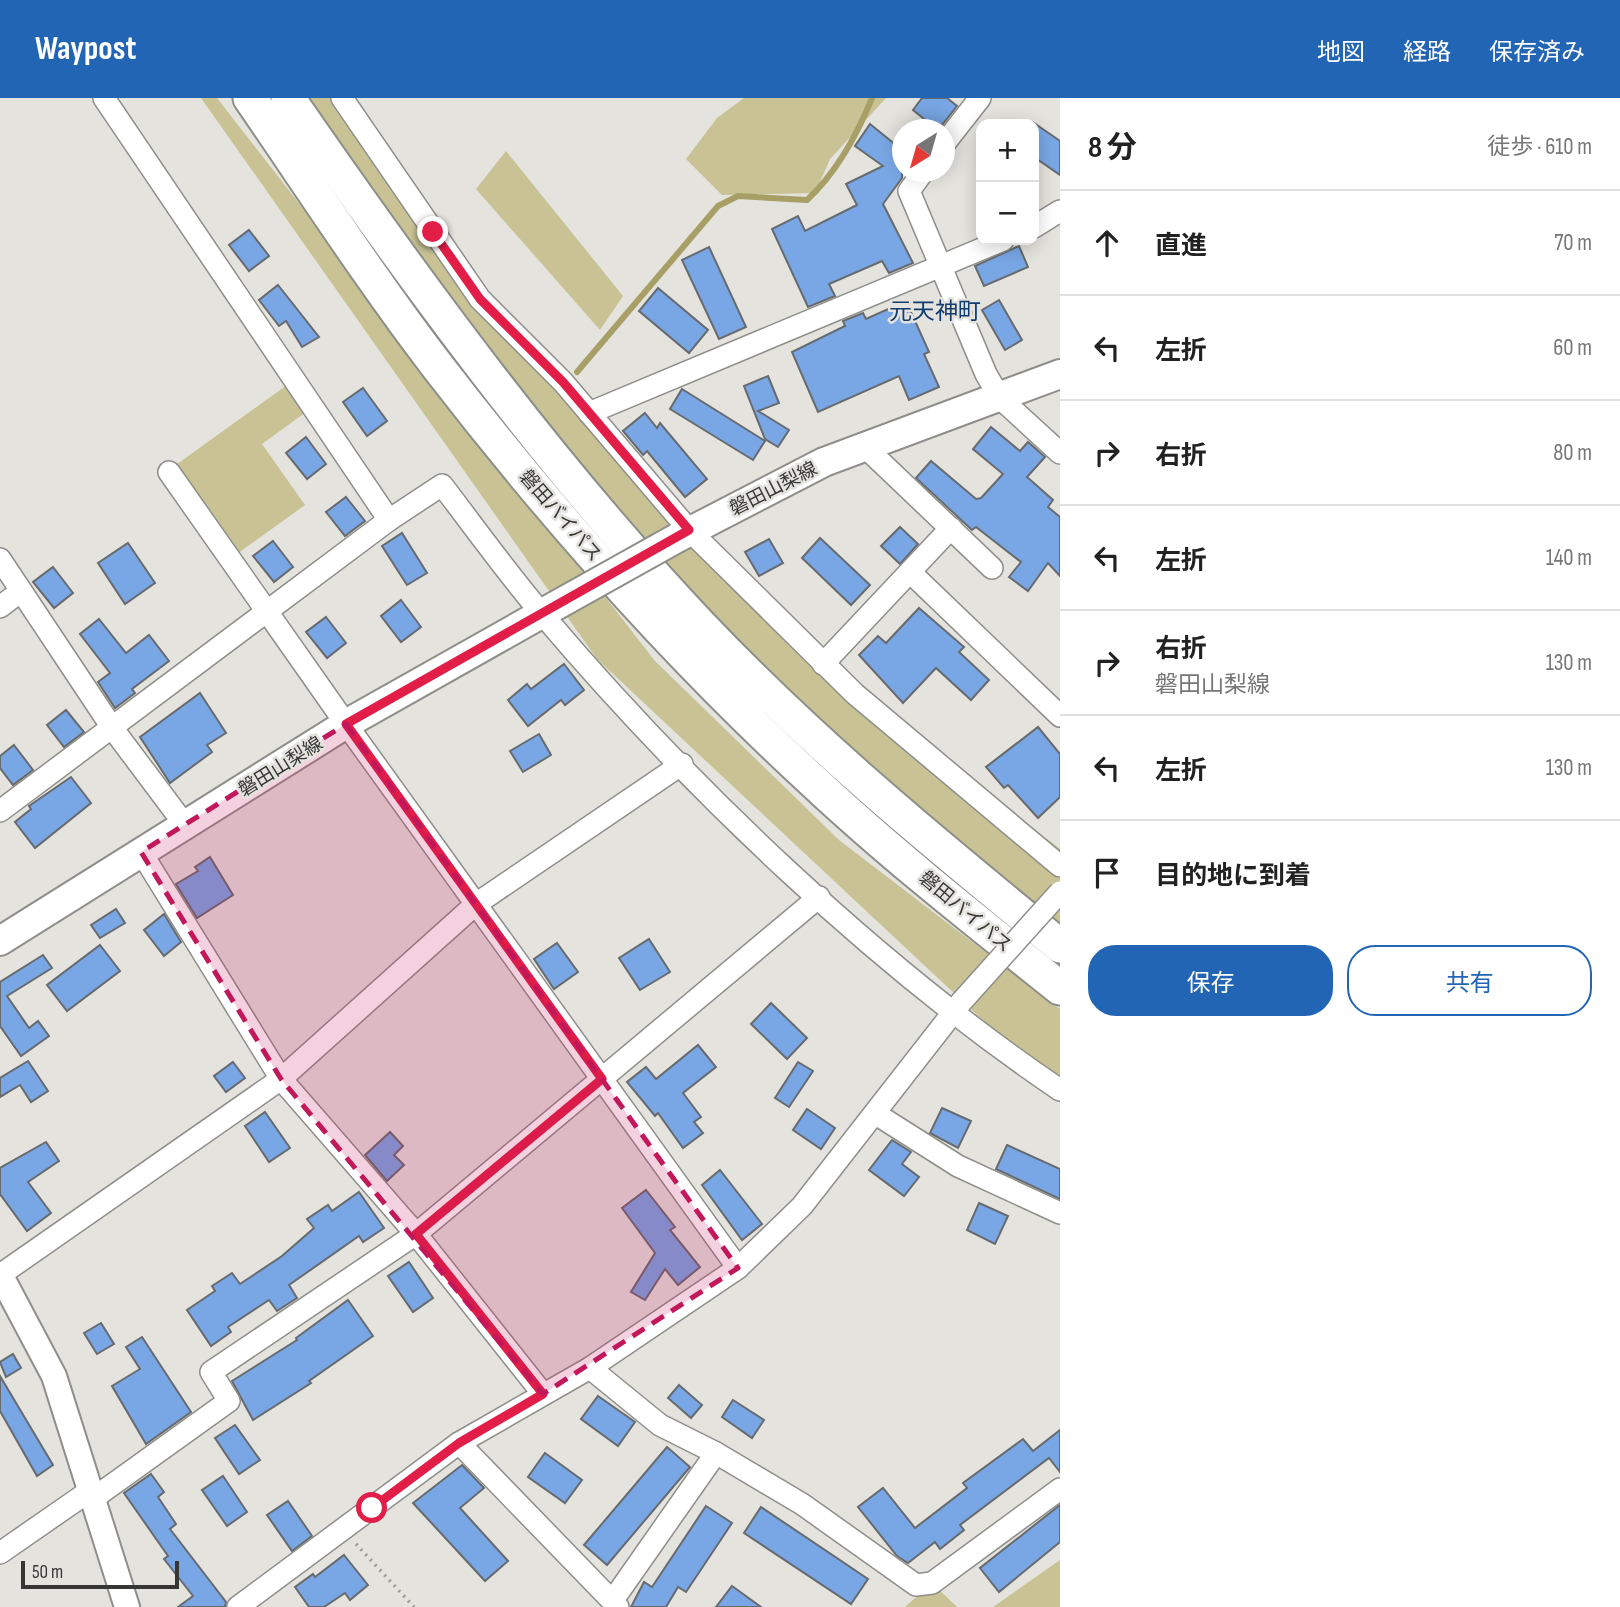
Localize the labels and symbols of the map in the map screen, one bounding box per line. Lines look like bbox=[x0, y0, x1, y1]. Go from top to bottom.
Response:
north arrow bbox=[892, 119, 955, 182]
route end bbox=[417, 216, 448, 247]
district label: 元天神町 bbox=[889, 298, 981, 326]
street label: 磐田山梨線 bbox=[726, 458, 821, 521]
street label: 磐田バイパス bbox=[514, 466, 606, 566]
street label: 磐田山梨線 bbox=[234, 732, 327, 802]
street label: 磐田バイパス bbox=[914, 867, 1016, 957]
route start bbox=[356, 1492, 387, 1523]
scale bar bbox=[21, 1558, 178, 1590]

